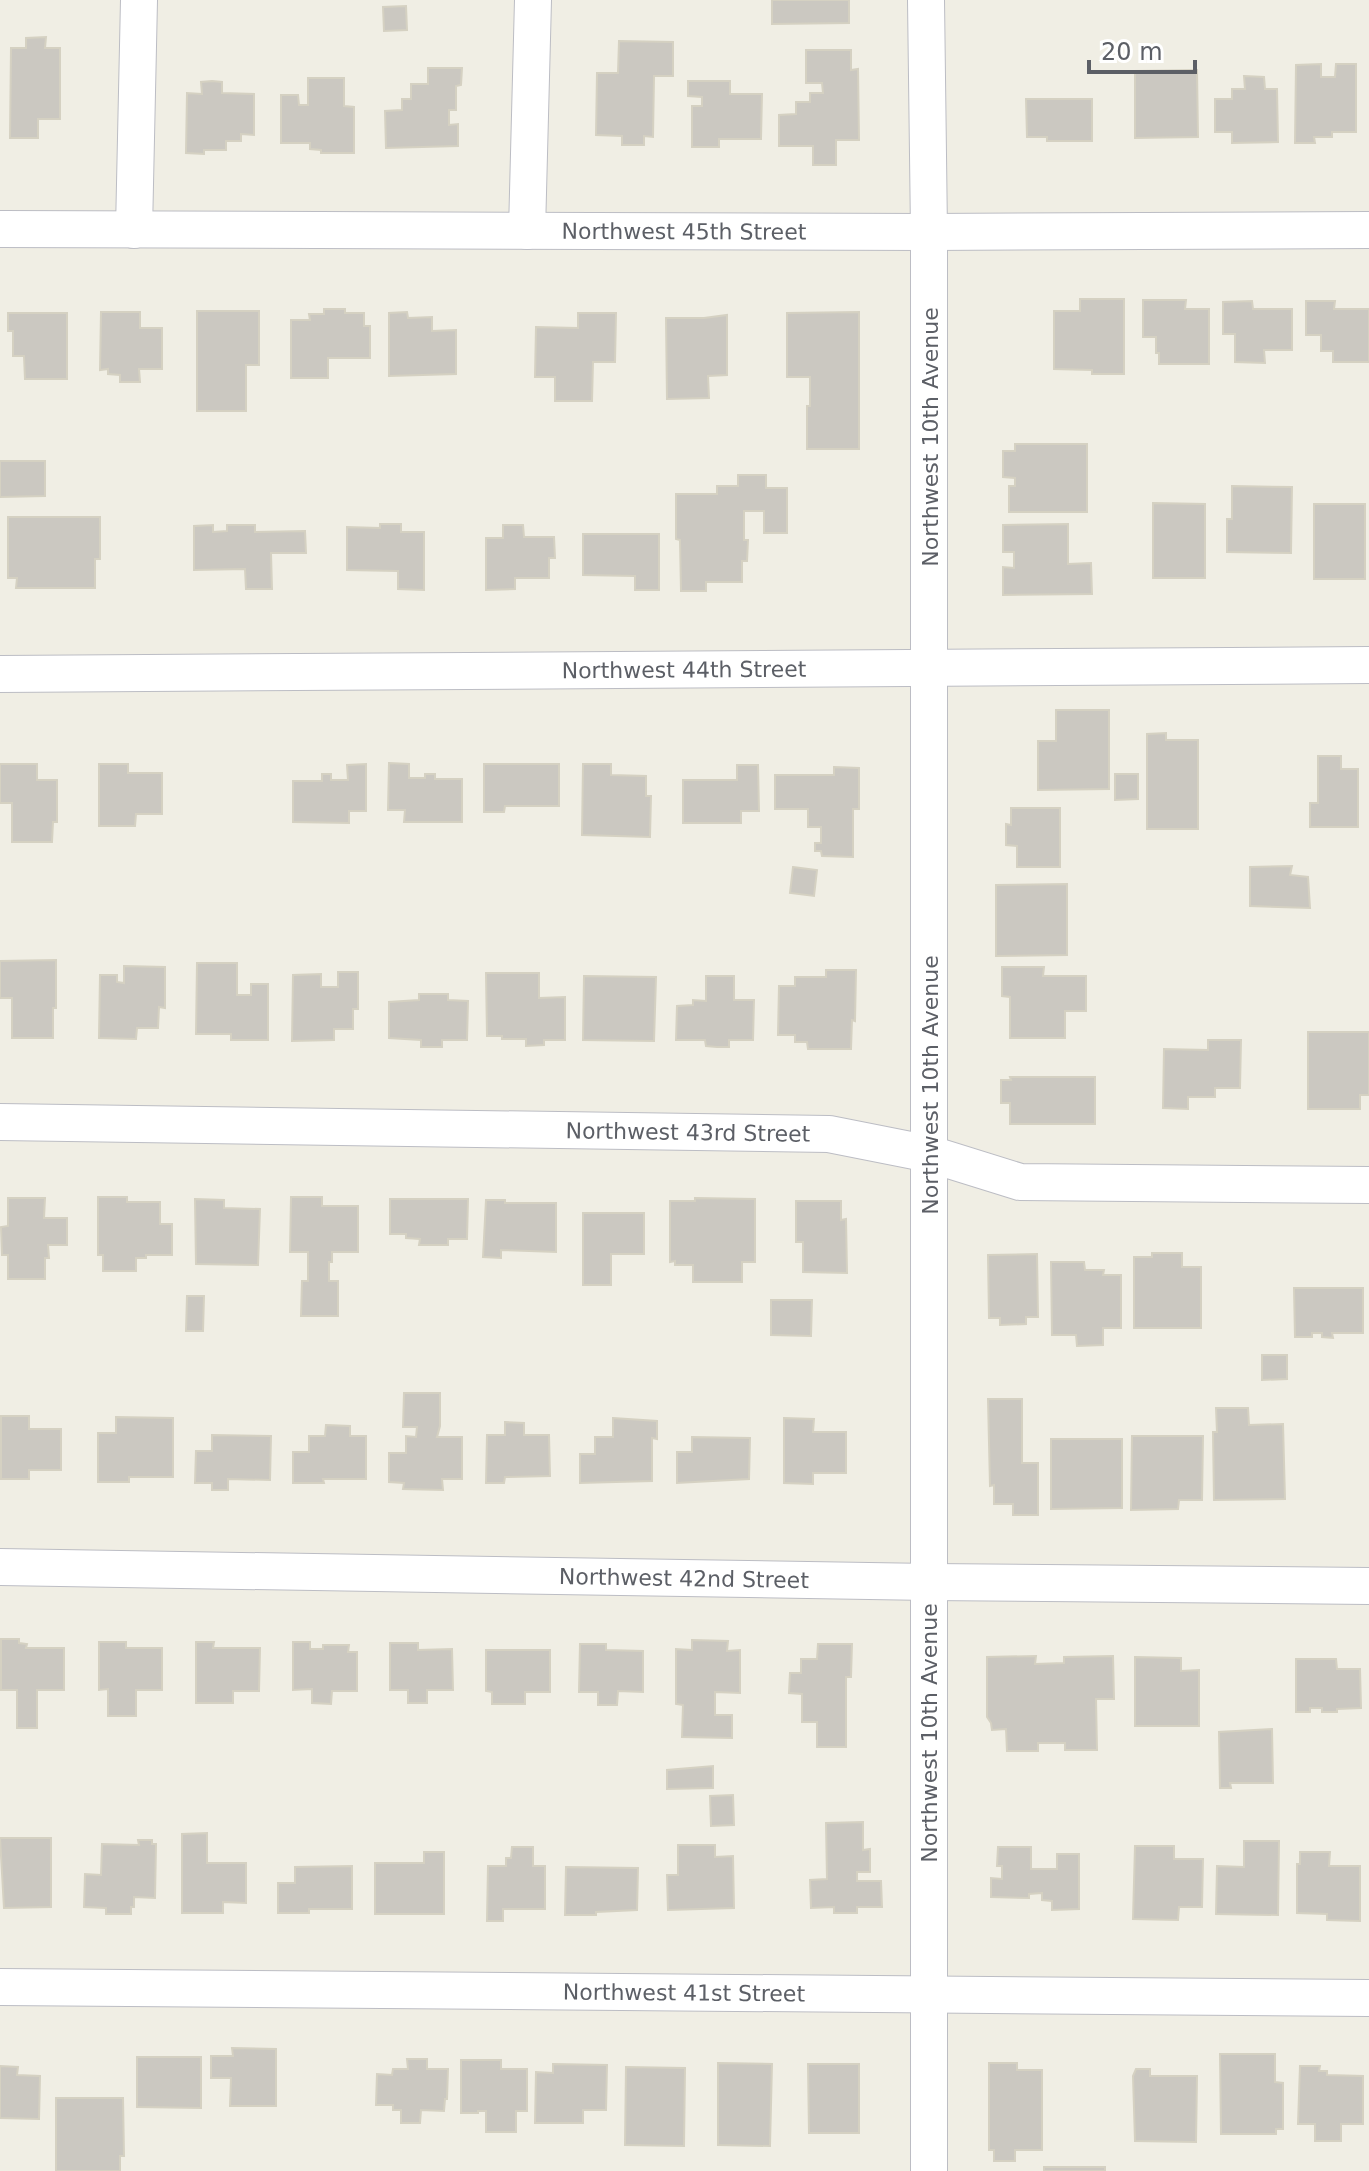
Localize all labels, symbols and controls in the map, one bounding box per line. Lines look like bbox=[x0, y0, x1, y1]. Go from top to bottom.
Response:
scale bar bbox=[1089, 24, 1195, 74]
text: 20 m bbox=[1101, 38, 1163, 66]
street label: Northwest 45th Street bbox=[562, 218, 807, 244]
street label: Northwest 10th Avenue bbox=[918, 307, 943, 567]
street label: Northwest 44th Street bbox=[562, 656, 807, 683]
street label: Northwest 10th Avenue bbox=[918, 955, 943, 1215]
street label: Northwest 43rd Street bbox=[565, 1118, 811, 1146]
street label: Northwest 42nd Street bbox=[559, 1564, 809, 1593]
street label: Northwest 10th Avenue bbox=[917, 1603, 942, 1863]
street label: Northwest 41st Street bbox=[563, 1979, 806, 2006]

